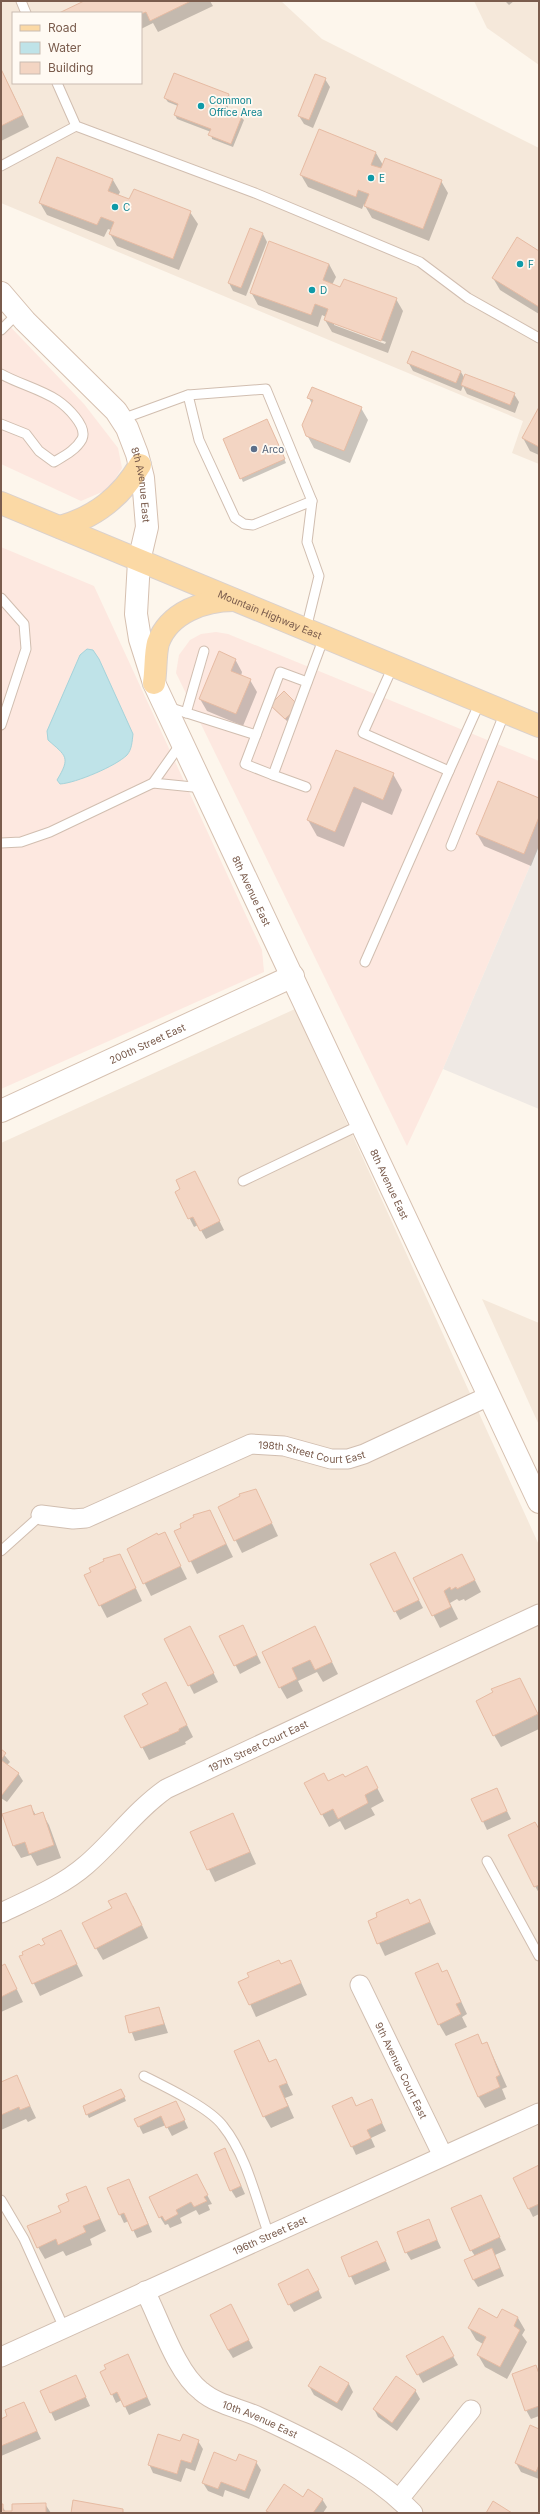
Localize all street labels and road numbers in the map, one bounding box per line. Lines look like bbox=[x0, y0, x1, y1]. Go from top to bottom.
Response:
street label: 8th Avenue East bbox=[129, 445, 153, 524]
street label: Mountain Highway East bbox=[216, 588, 324, 642]
street label: 8th Avenue East bbox=[230, 854, 274, 929]
street label: 200th Street East bbox=[107, 1020, 188, 1066]
street label: 8th Avenue East bbox=[368, 1147, 412, 1222]
street label: 198th Street Court East bbox=[258, 1438, 367, 1466]
street label: 197th Street Court East bbox=[206, 1717, 310, 1774]
street label: 9th Avenue Court East bbox=[373, 2020, 430, 2121]
street label: 196th Street East bbox=[231, 2213, 309, 2257]
street label: 10th Avenue East bbox=[220, 2398, 300, 2441]

